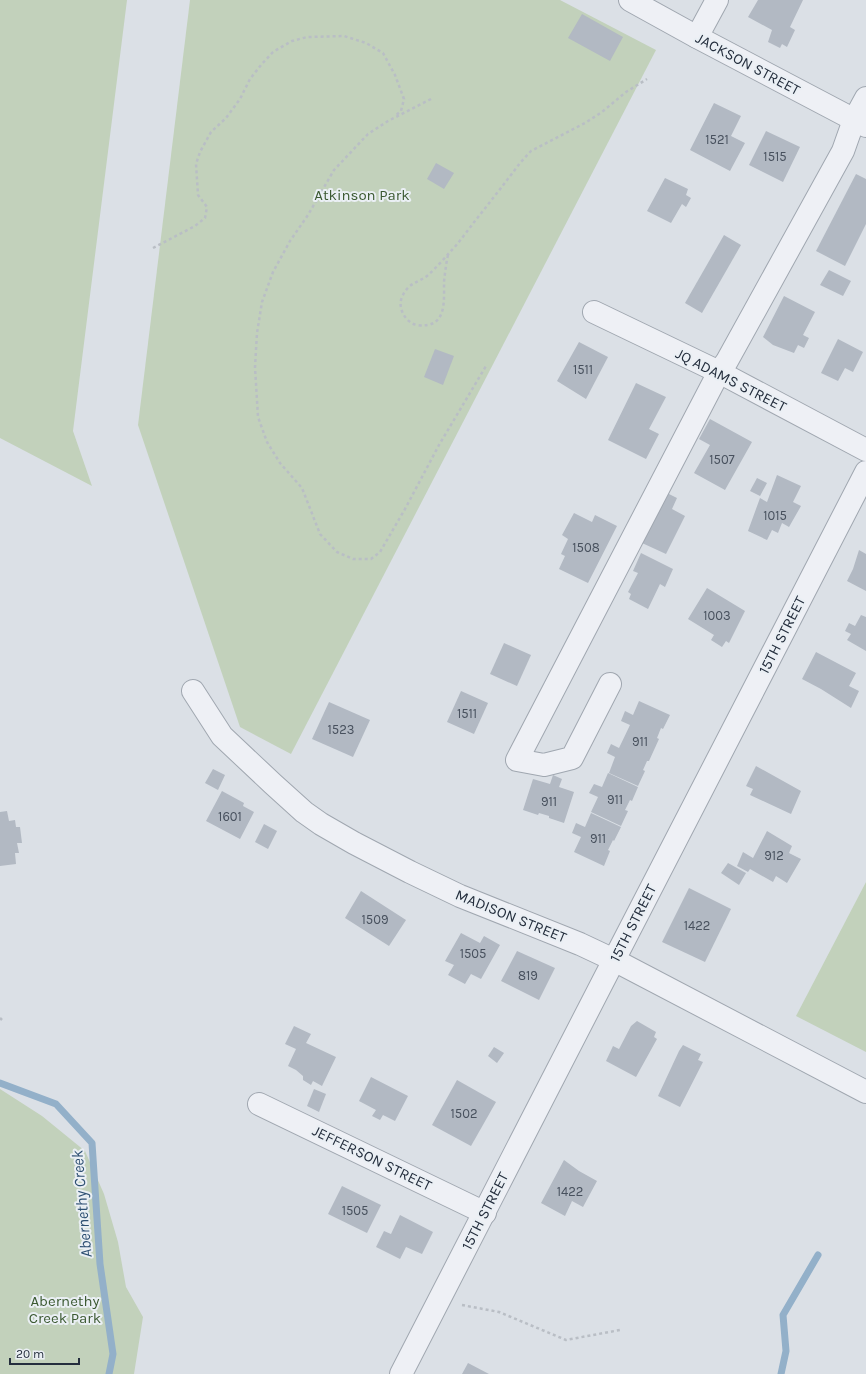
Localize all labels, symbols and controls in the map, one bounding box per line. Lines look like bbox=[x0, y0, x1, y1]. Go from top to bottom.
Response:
street label: JACKSON STREET bbox=[693, 29, 804, 99]
house number: 1521 bbox=[705, 132, 729, 147]
house number: 1515 bbox=[763, 149, 787, 164]
park label: Atkinson Park bbox=[314, 186, 410, 204]
street label: JQ ADAMS STREET bbox=[673, 344, 790, 416]
house number: 1511 bbox=[573, 362, 593, 377]
house number: 1507 bbox=[709, 452, 735, 467]
house number: 1015 bbox=[763, 508, 787, 523]
house number: 1508 bbox=[572, 540, 600, 555]
street label: 15TH STREET bbox=[755, 593, 809, 677]
house number: 1003 bbox=[703, 608, 731, 623]
house number: 1511 bbox=[457, 706, 477, 721]
house number: 1523 bbox=[328, 722, 354, 737]
house number: 911 bbox=[632, 734, 648, 749]
house number: 911 bbox=[607, 792, 623, 807]
house number: 911 bbox=[541, 794, 557, 809]
house number: 1601 bbox=[218, 809, 242, 824]
house number: 911 bbox=[590, 831, 606, 846]
house number: 912 bbox=[764, 848, 784, 863]
street label: 15TH STREET bbox=[606, 881, 660, 965]
street label: MADISON STREET bbox=[453, 886, 570, 947]
house number: 1509 bbox=[362, 912, 388, 927]
house number: 1422 bbox=[684, 918, 710, 933]
house number: 1505 bbox=[460, 946, 486, 961]
house number: 819 bbox=[518, 968, 538, 983]
house number: 1502 bbox=[451, 1106, 477, 1121]
street label: JEFFERSON STREET bbox=[309, 1121, 435, 1195]
water label: Abernethy Creek bbox=[67, 1149, 96, 1258]
street label: 15TH STREET bbox=[458, 1169, 512, 1253]
house number: 1422 bbox=[557, 1184, 583, 1199]
house number: 1505 bbox=[342, 1203, 368, 1218]
park label: Abernethy Creek Park bbox=[29, 1292, 101, 1327]
scale bar bbox=[10, 1340, 79, 1366]
text: 20 m bbox=[16, 1347, 44, 1361]

